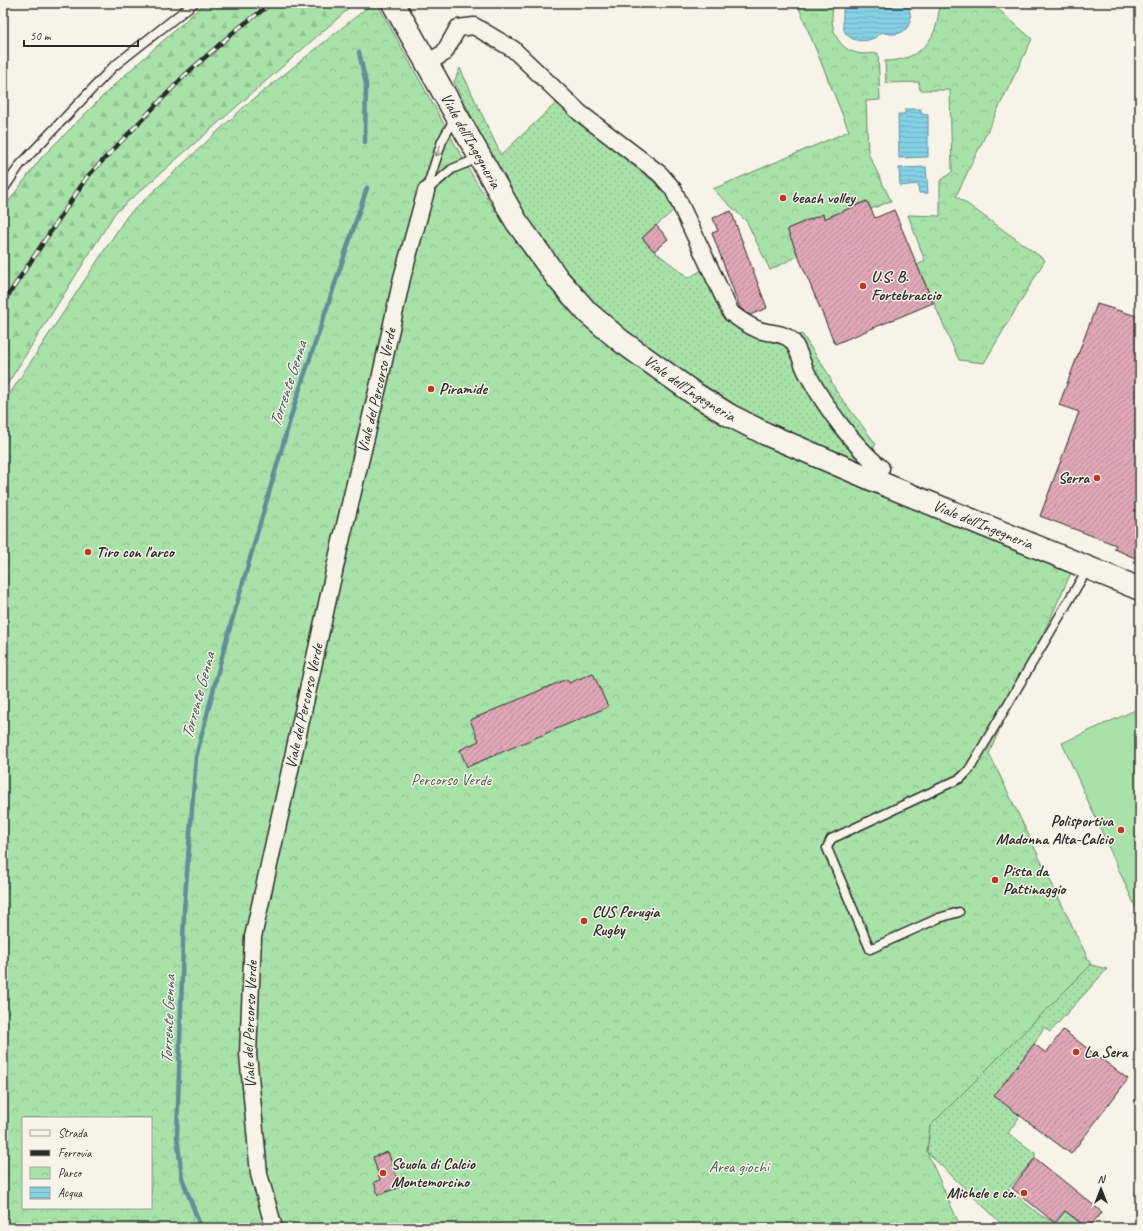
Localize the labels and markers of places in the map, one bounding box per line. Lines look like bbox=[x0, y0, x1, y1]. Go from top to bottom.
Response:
place label: beach volley bbox=[791, 188, 856, 208]
marker: beach volley bbox=[778, 193, 788, 203]
place label: U.S. B. Fortebraccio bbox=[871, 267, 943, 305]
marker: U.S. B. Fortebraccio bbox=[858, 281, 868, 291]
place label: Piramide bbox=[439, 379, 488, 399]
marker: Piramide bbox=[426, 384, 436, 394]
place label: Serra bbox=[1058, 468, 1090, 488]
marker: Serra bbox=[1092, 473, 1102, 483]
place label: Tiro con l'arco bbox=[96, 542, 176, 562]
marker: Tiro con l'arco bbox=[83, 547, 93, 557]
place label: Polisportiva Madonna Alta-Calcio bbox=[996, 811, 1114, 849]
marker: Polisportiva Madonna Alta-Calcio bbox=[1116, 825, 1126, 835]
place label: Pista da Pattinaggio bbox=[1003, 861, 1068, 899]
marker: Pista da Pattinaggio bbox=[990, 875, 1000, 885]
place label: CUS Perugia Rugby bbox=[592, 902, 661, 940]
marker: CUS Perugia Rugby bbox=[579, 916, 589, 926]
place label: La Sera bbox=[1084, 1042, 1129, 1062]
marker: La Sera bbox=[1071, 1047, 1081, 1057]
place label: Scuola di Calcio Montemorcino bbox=[391, 1154, 476, 1192]
marker: Scuola di Calcio Montemorcino bbox=[378, 1168, 388, 1178]
place label: Michele e co. bbox=[946, 1183, 1017, 1203]
marker: Michele e co. bbox=[1019, 1188, 1029, 1198]

